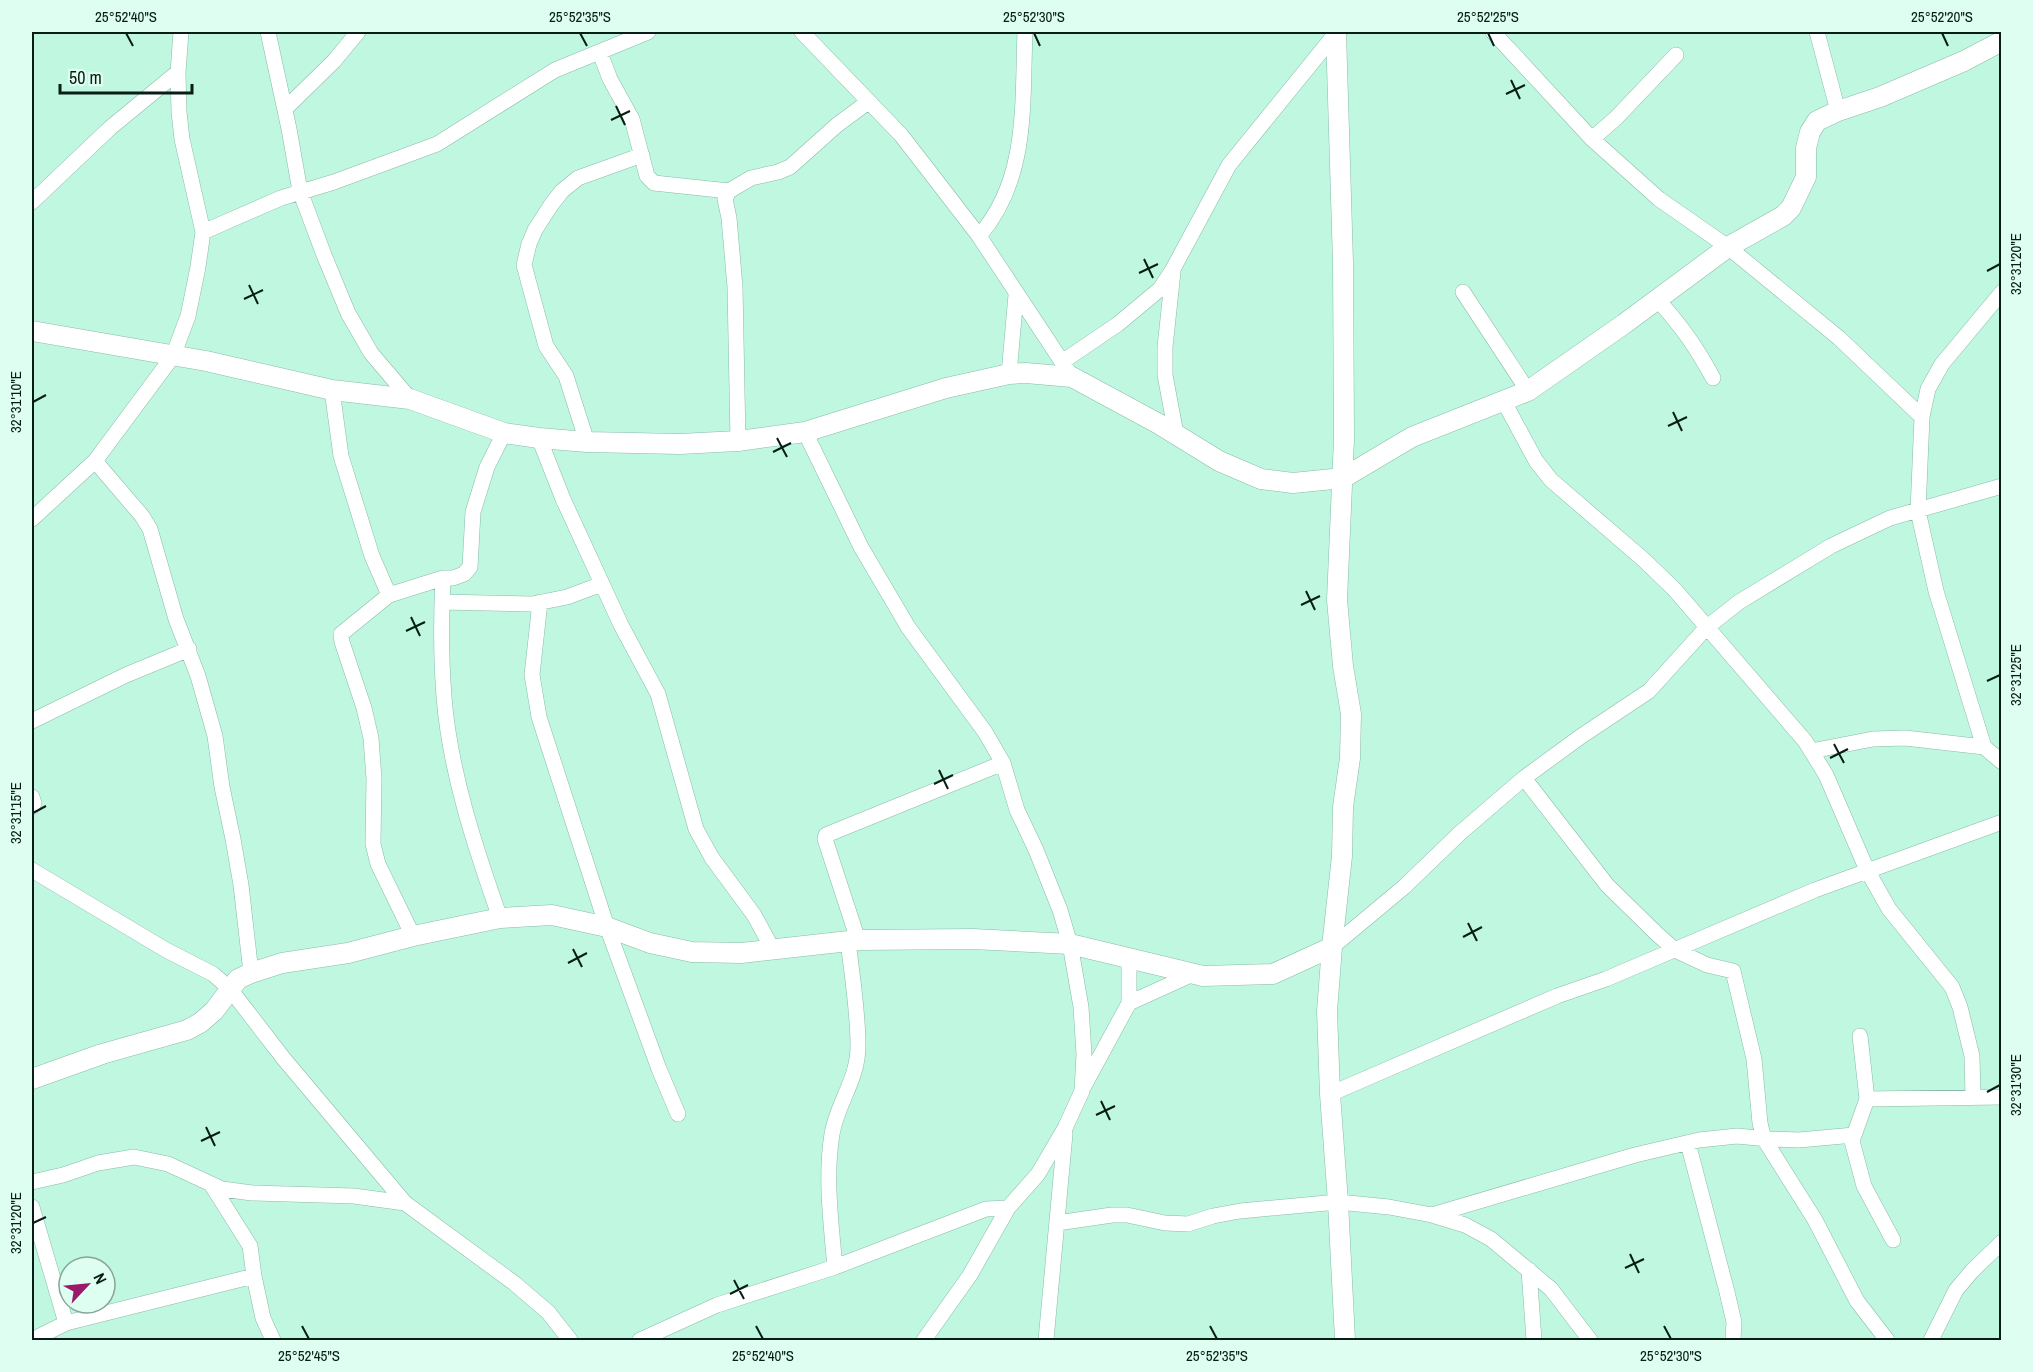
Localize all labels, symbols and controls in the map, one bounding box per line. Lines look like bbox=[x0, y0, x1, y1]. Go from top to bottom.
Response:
text: 25°52'40"S bbox=[95, 6, 157, 27]
text: 25°52'35"S bbox=[549, 6, 611, 27]
text: 25°52'30"S bbox=[1003, 6, 1065, 27]
text: 25°52'25"S bbox=[1457, 6, 1519, 27]
text: 25°52'20"S bbox=[1911, 6, 1973, 27]
scale bar bbox=[60, 57, 192, 95]
text: 50 m bbox=[69, 65, 102, 90]
text: 32°31'20"E bbox=[2005, 233, 2026, 295]
text: 32°31'10"E bbox=[5, 371, 26, 433]
text: 32°31'25"E bbox=[2005, 644, 2026, 706]
text: 32°31'15"E bbox=[5, 782, 26, 844]
text: 32°31'30"E bbox=[2005, 1054, 2026, 1116]
text: 32°31'20"E bbox=[5, 1192, 26, 1254]
north arrow bbox=[57, 1255, 117, 1315]
text: N bbox=[89, 1269, 112, 1288]
text: 25°52'45"S bbox=[278, 1345, 340, 1366]
text: 25°52'40"S bbox=[732, 1345, 794, 1366]
text: 25°52'35"S bbox=[1186, 1345, 1248, 1366]
text: 25°52'30"S bbox=[1640, 1345, 1702, 1366]

